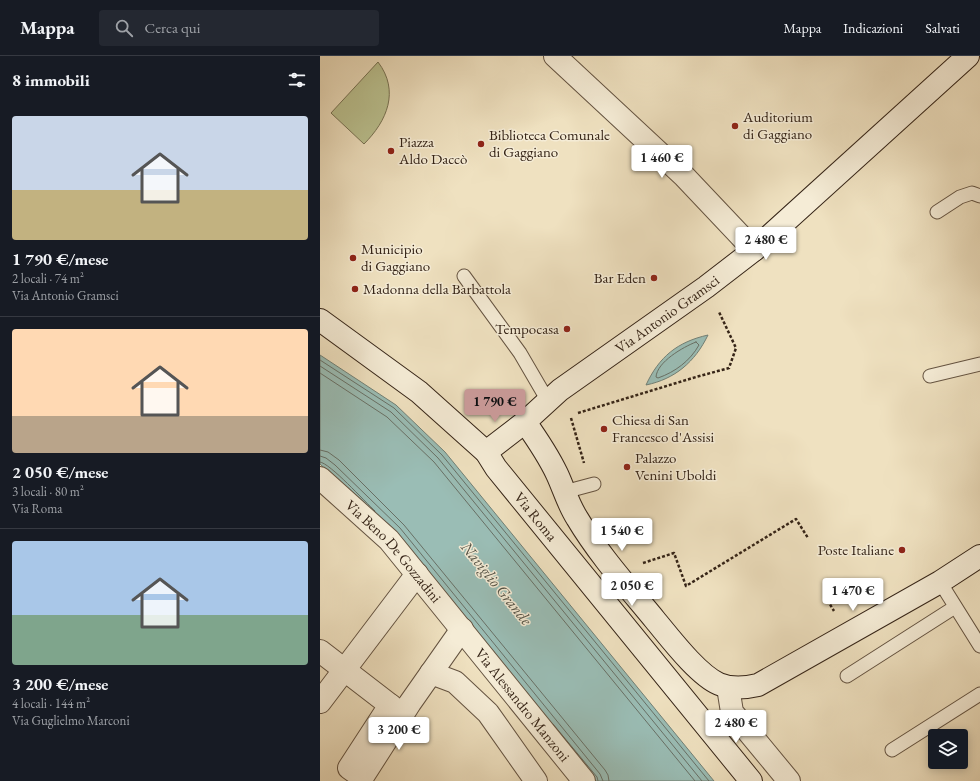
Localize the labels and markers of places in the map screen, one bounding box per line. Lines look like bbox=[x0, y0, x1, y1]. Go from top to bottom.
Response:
place label: Auditorium di Gaggiano bbox=[742, 107, 813, 143]
marker: Auditorium di Gaggiano bbox=[730, 121, 740, 131]
place label: Biblioteca Comunale di Gaggiano bbox=[489, 125, 610, 161]
place label: Piazza Aldo Daccò bbox=[398, 132, 467, 168]
marker: Biblioteca Comunale di Gaggiano bbox=[476, 139, 486, 149]
pin: 1 460 € bbox=[625, 145, 699, 179]
marker: Piazza Aldo Daccò bbox=[386, 146, 396, 156]
pin: 2 480 € bbox=[729, 227, 803, 261]
place label: Municipio di Gaggiano bbox=[361, 239, 430, 275]
marker: Municipio di Gaggiano bbox=[348, 253, 358, 263]
place label: Bar Eden bbox=[594, 268, 646, 287]
marker: Bar Eden bbox=[649, 273, 659, 283]
place label: Madonna della Barbattola bbox=[363, 279, 511, 298]
marker: Madonna della Barbattola bbox=[350, 284, 360, 294]
place label: Tempocasa bbox=[495, 319, 559, 338]
marker: Tempocasa bbox=[562, 324, 572, 334]
pin: 1 790 € bbox=[458, 389, 532, 423]
place label: Chiesa di San Francesco d'Assisi bbox=[612, 410, 715, 446]
marker: Chiesa di San Francesco d'Assisi bbox=[599, 424, 609, 434]
place label: Palazzo Venini Uboldi bbox=[635, 448, 717, 484]
marker: Palazzo Venini Uboldi bbox=[622, 462, 632, 472]
pin: 1 540 € bbox=[585, 518, 659, 552]
place label: Poste Italiane bbox=[818, 540, 894, 559]
marker: Poste Italiane bbox=[897, 545, 907, 555]
pin: 2 050 € bbox=[595, 573, 669, 607]
pin: 1 470 € bbox=[816, 578, 890, 612]
pin: 2 480 € bbox=[699, 710, 773, 744]
pin: 3 200 € bbox=[362, 717, 436, 751]

